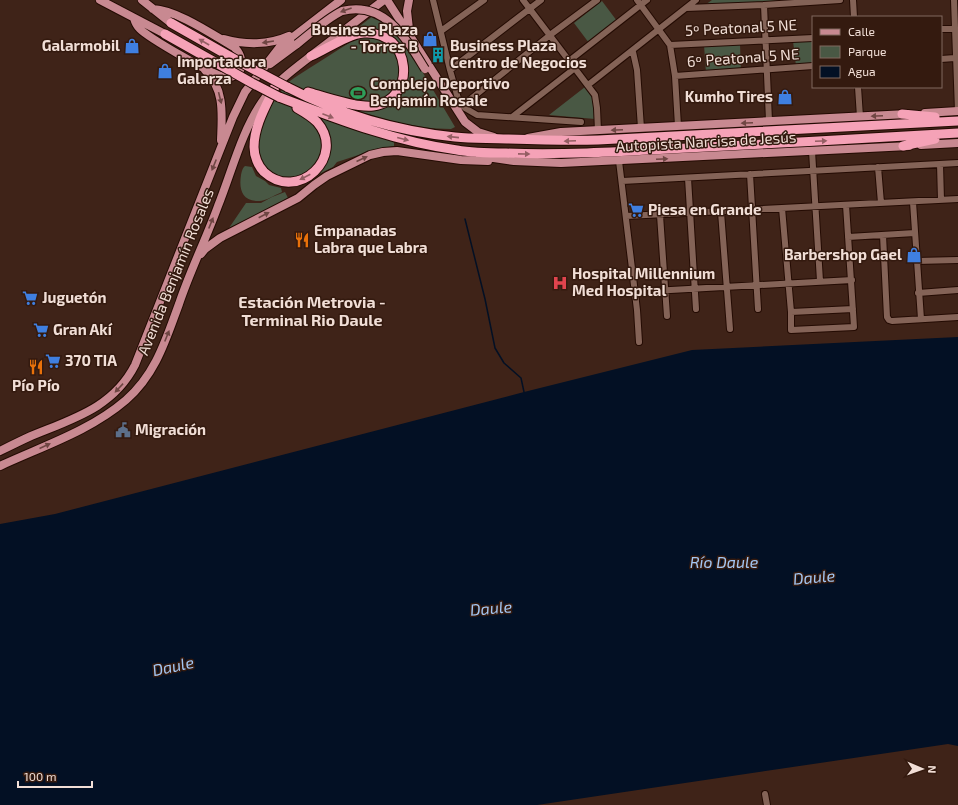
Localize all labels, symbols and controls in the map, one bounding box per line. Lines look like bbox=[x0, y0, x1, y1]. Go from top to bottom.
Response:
one-way arrow bbox=[340, 7, 352, 13]
street label: 5º Peatonal 5 NE bbox=[685, 15, 797, 39]
legend bbox=[812, 16, 942, 88]
place label: Business Plaza - Torres B bbox=[312, 20, 418, 55]
text: Calle bbox=[848, 24, 875, 38]
shop icon: Business Plaza - Torres B bbox=[421, 30, 439, 48]
place label: Galarmobil bbox=[42, 36, 120, 54]
place label: Business Plaza Centro de Negocios bbox=[450, 36, 587, 71]
shop icon: Galarmobil bbox=[123, 37, 141, 55]
one-way arrow bbox=[198, 38, 210, 45]
one-way arrow bbox=[262, 39, 274, 45]
street label: 6º Peatonal 5 NE bbox=[686, 44, 800, 70]
text: Parque bbox=[848, 44, 886, 58]
building icon: Business Plaza Centro de Negocios bbox=[429, 46, 447, 64]
place label: Importadora Galarza bbox=[177, 52, 266, 87]
shop icon: Importadora Galarza bbox=[156, 62, 174, 80]
text: Agua bbox=[848, 64, 876, 78]
place label: Complejo Deportivo Benjamín Rosale bbox=[370, 74, 510, 109]
sports icon: Complejo Deportivo Benjamín Rosale bbox=[349, 84, 367, 102]
place label: Kumho Tires bbox=[685, 87, 773, 105]
shop icon: Kumho Tires bbox=[776, 88, 794, 106]
one-way arrow bbox=[218, 92, 224, 104]
one-way arrow bbox=[871, 112, 883, 119]
one-way arrow bbox=[323, 113, 335, 119]
one-way arrow bbox=[741, 119, 753, 126]
one-way arrow bbox=[611, 126, 624, 133]
street label: Autopista Narcisa de Jesús bbox=[615, 127, 797, 155]
one-way arrow bbox=[447, 133, 460, 140]
one-way arrow bbox=[398, 136, 410, 142]
one-way arrow bbox=[815, 137, 827, 144]
one-way arrow bbox=[563, 138, 576, 144]
one-way arrow bbox=[518, 151, 531, 157]
one-way arrow bbox=[656, 155, 668, 162]
one-way arrow bbox=[356, 156, 368, 162]
one-way arrow bbox=[210, 160, 216, 172]
one-way arrow bbox=[299, 174, 311, 181]
street label: Avenida Benjamín Rosales bbox=[133, 186, 218, 358]
place label: Piesa en Grande bbox=[648, 200, 761, 218]
supermarket icon: Piesa en Grande bbox=[627, 201, 645, 219]
one-way arrow bbox=[258, 212, 270, 219]
one-way arrow bbox=[209, 216, 215, 228]
place label: Empanadas Labra que Labra bbox=[314, 221, 428, 256]
restaurant icon: Empanadas Labra que Labra bbox=[293, 231, 311, 249]
place label: Barbershop Gael bbox=[784, 245, 902, 263]
shop icon: Barbershop Gael bbox=[905, 246, 923, 264]
place label: Hospital Millennium Med Hospital bbox=[572, 264, 715, 299]
hospital icon: Hospital Millennium Med Hospital bbox=[551, 274, 569, 292]
place label: Juguetón bbox=[42, 288, 107, 306]
supermarket icon: Juguetón bbox=[21, 289, 39, 307]
district label: Estación Metrovia - Terminal Rio Daule bbox=[238, 292, 386, 329]
place label: Gran Akí bbox=[53, 320, 113, 338]
supermarket icon: Gran Akí bbox=[32, 321, 50, 339]
one-way arrow bbox=[165, 330, 171, 342]
place label: 370 TIA bbox=[65, 351, 117, 369]
supermarket icon: 370 TIA bbox=[44, 352, 62, 370]
restaurant icon: Pío Pío bbox=[27, 358, 45, 376]
place label: Pío Pío bbox=[12, 376, 60, 394]
one-way arrow bbox=[114, 383, 124, 393]
place label: Migración bbox=[135, 420, 206, 438]
public building icon: Migración bbox=[114, 421, 132, 439]
one-way arrow bbox=[39, 443, 50, 449]
water label: Río Daule bbox=[690, 552, 759, 571]
water label: Daule bbox=[792, 565, 836, 588]
water label: Daule bbox=[469, 596, 513, 619]
water label: Daule bbox=[150, 652, 196, 679]
north arrow bbox=[902, 749, 942, 789]
scale bar bbox=[18, 763, 92, 789]
text: N bbox=[926, 765, 939, 774]
text: 100 m bbox=[24, 769, 56, 783]

